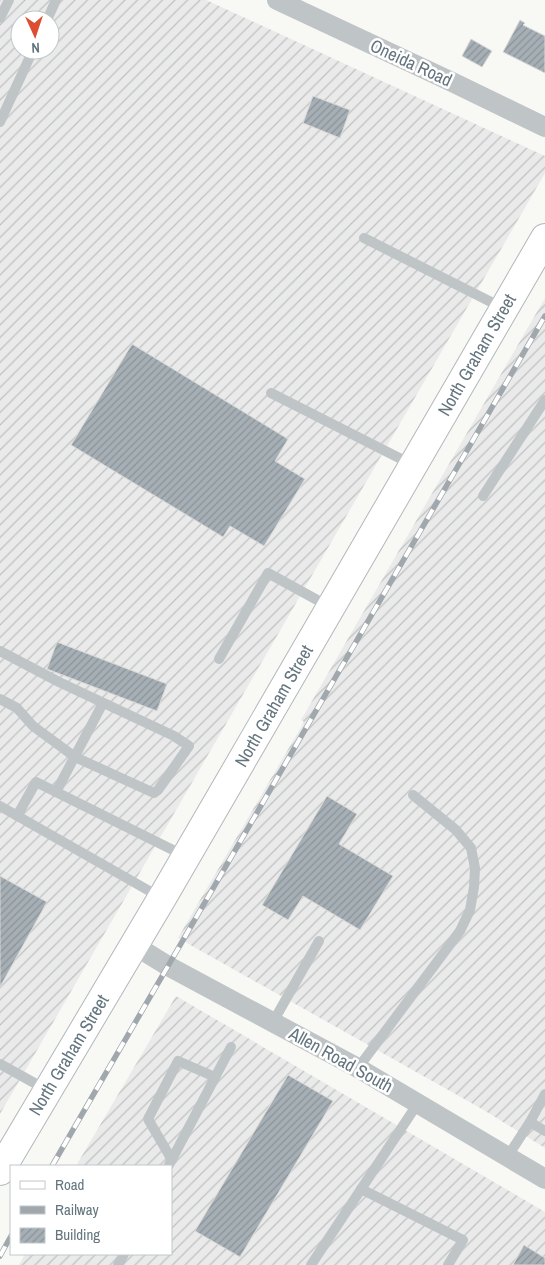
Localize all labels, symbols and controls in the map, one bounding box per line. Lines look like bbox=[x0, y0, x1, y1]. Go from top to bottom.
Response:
north arrow bbox=[10, 10, 60, 60]
street label: Oneida Road bbox=[366, 33, 456, 92]
text: N bbox=[31, 39, 40, 57]
street label: North Graham Street bbox=[431, 289, 522, 420]
street label: North Graham Street bbox=[228, 640, 319, 771]
street label: North Graham Street bbox=[23, 990, 115, 1120]
street label: Allen Road South bbox=[284, 1020, 398, 1098]
legend bbox=[10, 1165, 172, 1255]
text: Road bbox=[55, 1174, 84, 1195]
text: Railway bbox=[55, 1199, 100, 1220]
text: Building bbox=[55, 1224, 100, 1245]

